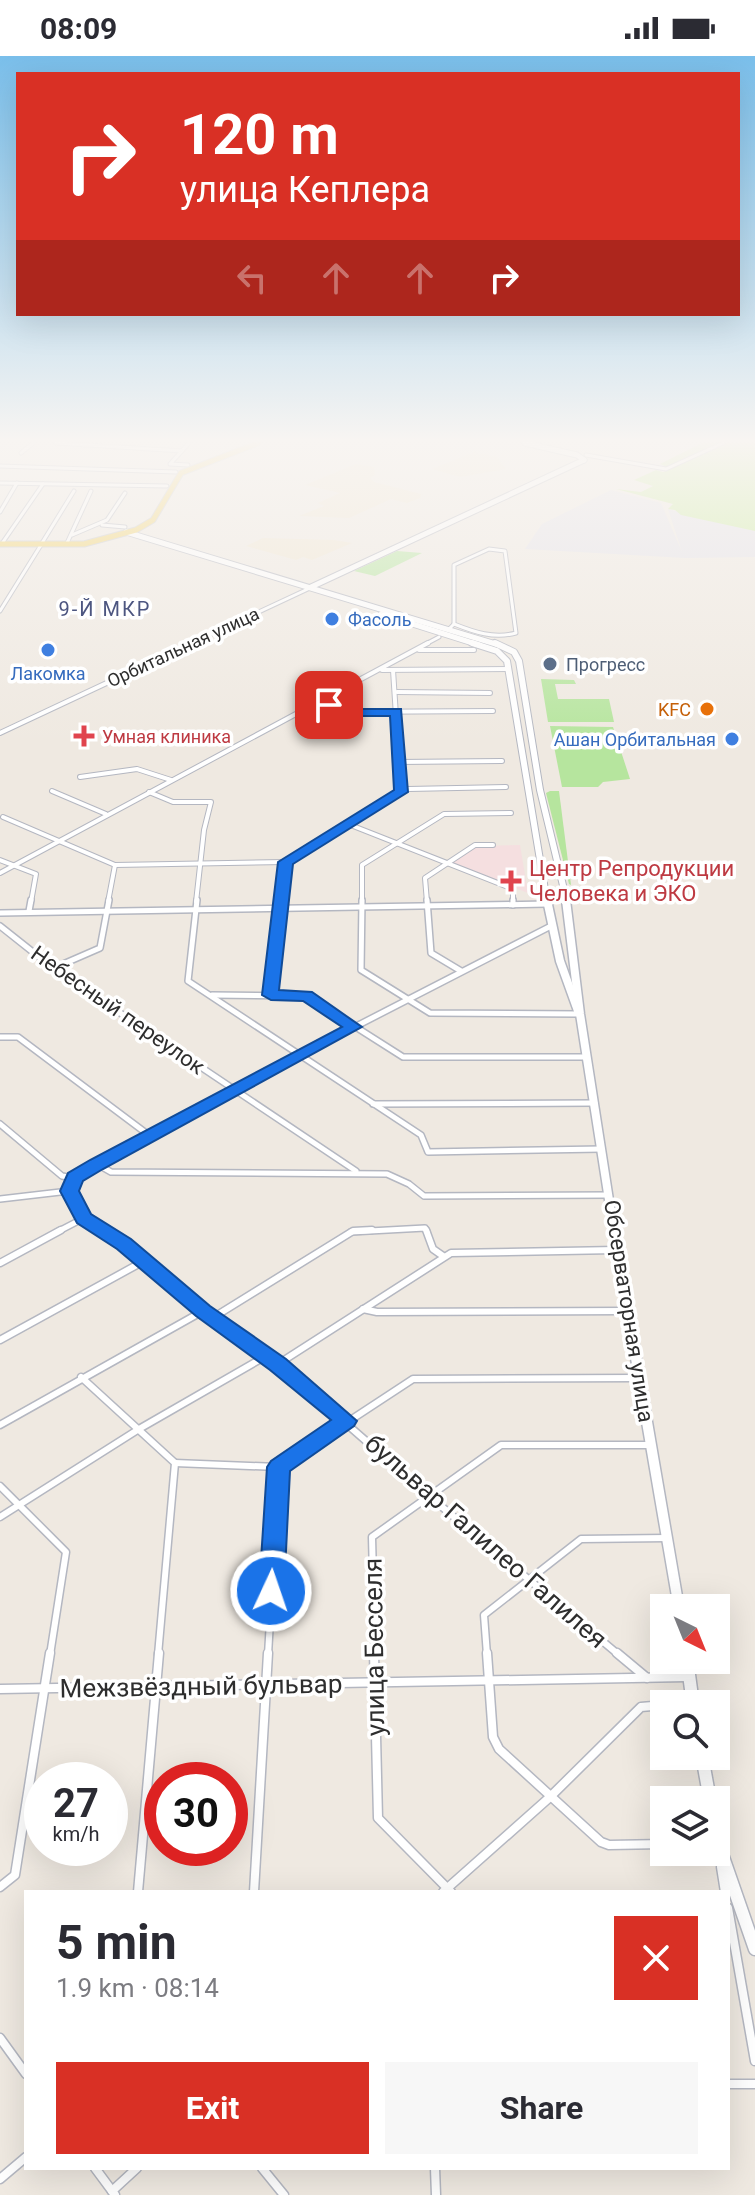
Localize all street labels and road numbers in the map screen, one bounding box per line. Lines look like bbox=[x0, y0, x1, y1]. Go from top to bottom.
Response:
street label: Орбитальная улица bbox=[104, 603, 262, 691]
street label: Небесный переулок bbox=[26, 941, 210, 1079]
street label: Обсерваторная улица bbox=[599, 1198, 659, 1424]
street label: бульвар Галилео Галилея bbox=[359, 1428, 613, 1654]
street label: улица Бесселя bbox=[357, 1558, 391, 1736]
street label: Межзвёздный бульвар bbox=[59, 1669, 343, 1703]

